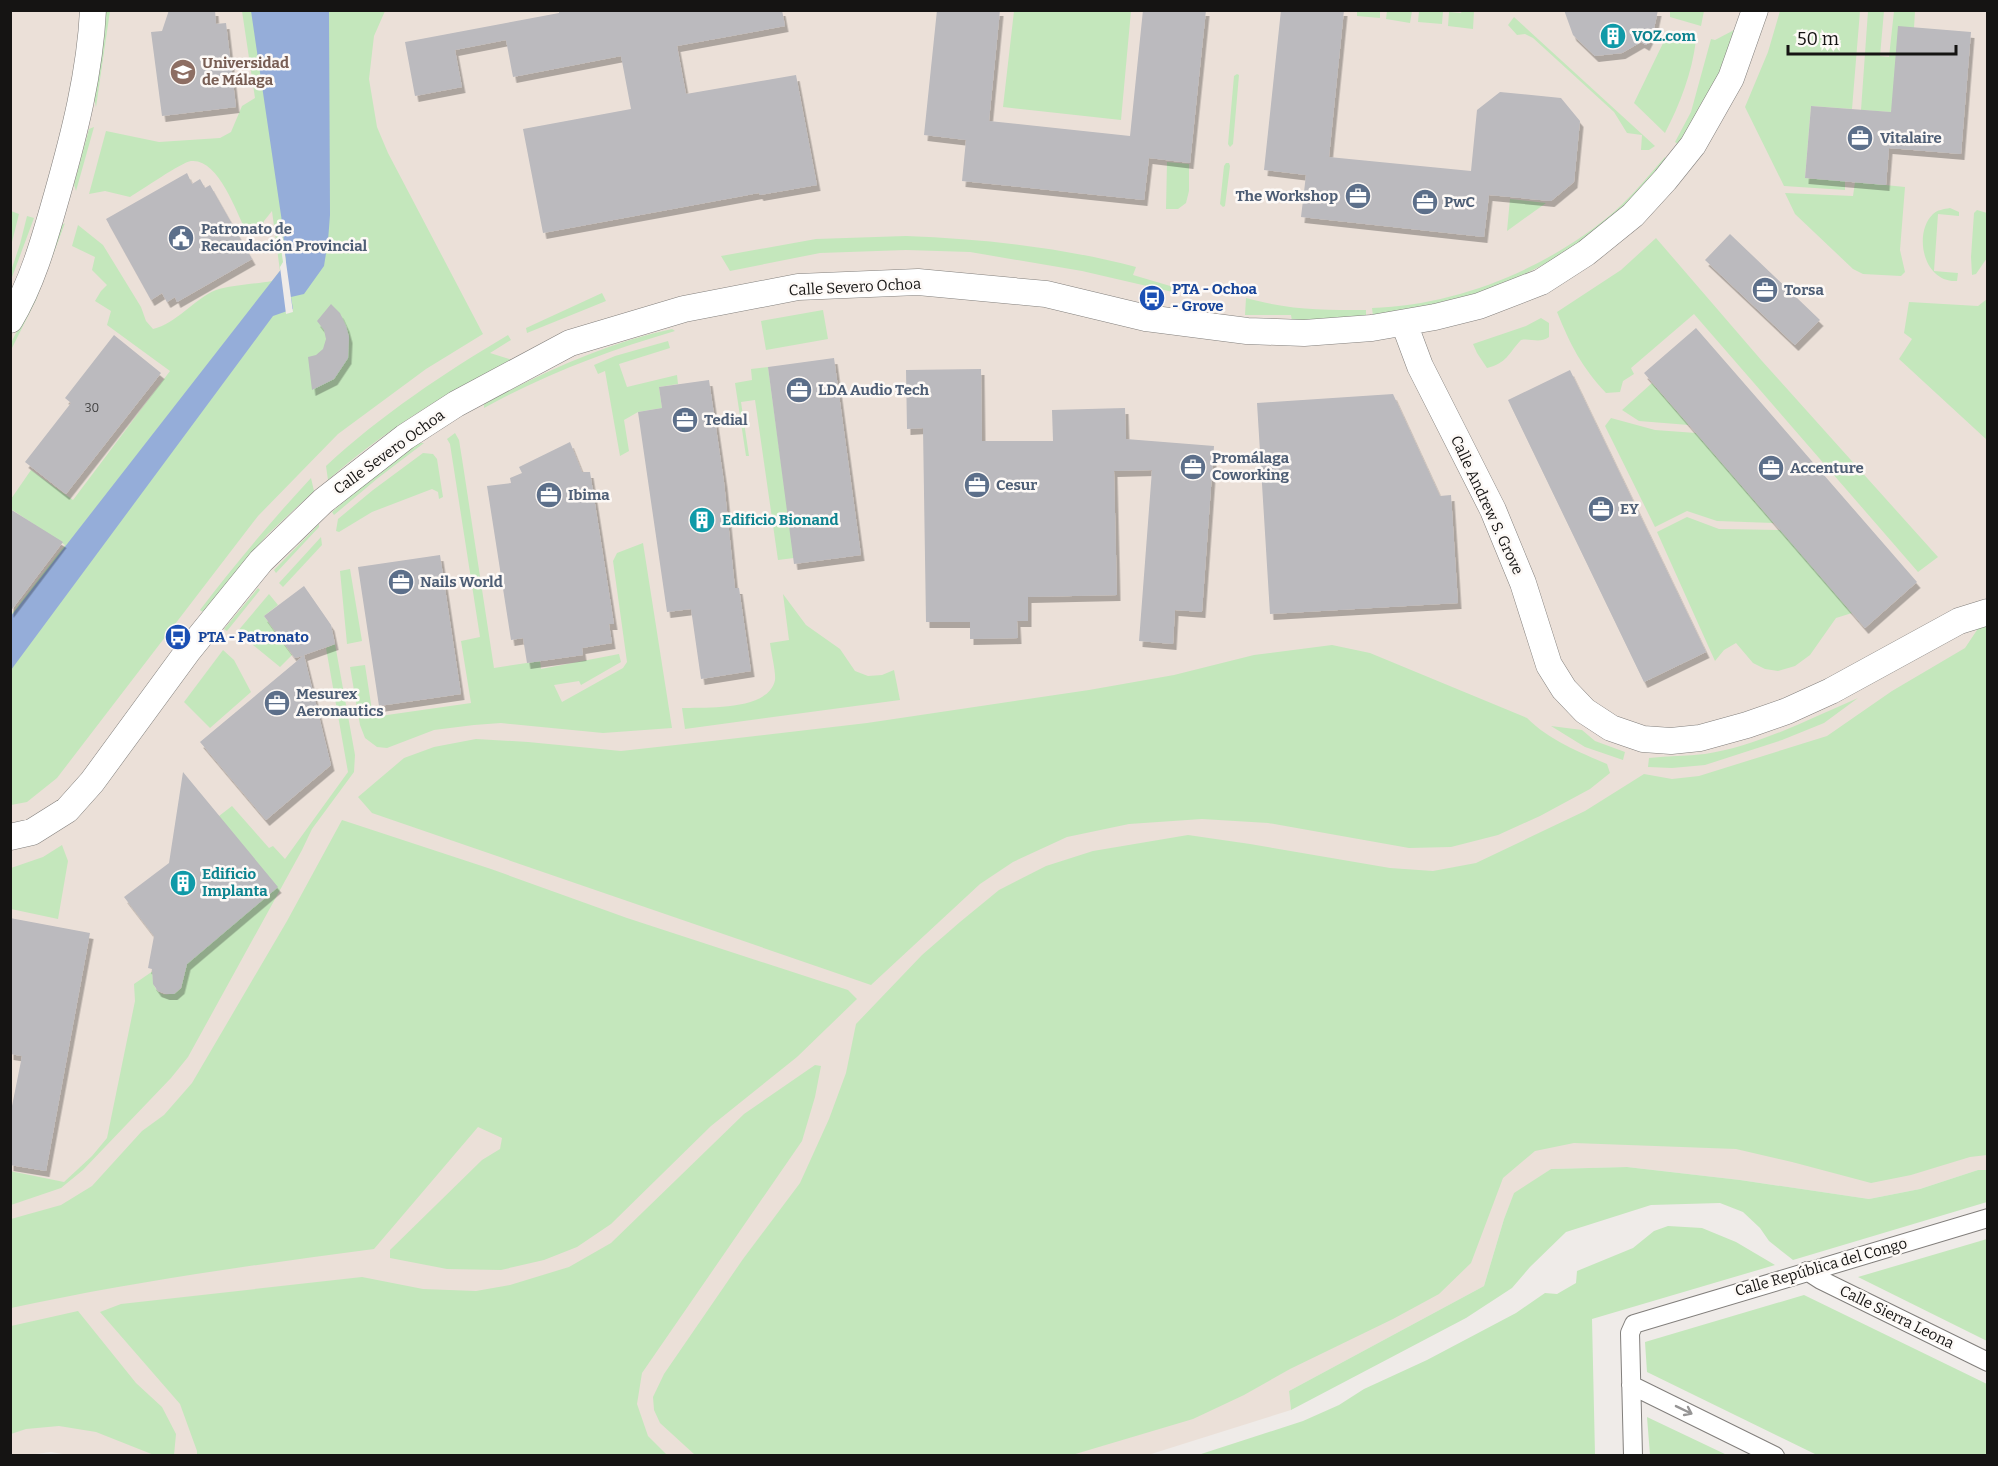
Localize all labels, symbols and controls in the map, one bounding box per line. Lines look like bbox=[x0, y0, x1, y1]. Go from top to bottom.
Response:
scale bar bbox=[1788, 18, 1956, 56]
building icon: VOZ.com bbox=[1598, 21, 1628, 51]
place label: VOZ.com bbox=[1632, 27, 1696, 45]
text: 50 m bbox=[1797, 28, 1839, 50]
place label: Universidad de Málaga bbox=[202, 54, 289, 89]
school or university icon: Universidad de Málaga bbox=[168, 57, 198, 87]
office icon: Vitalaire bbox=[1845, 123, 1875, 153]
place label: Vitalaire bbox=[1880, 129, 1942, 147]
office icon: The Workshop bbox=[1343, 181, 1373, 211]
place label: The Workshop bbox=[1235, 187, 1338, 205]
office icon: PwC bbox=[1410, 187, 1440, 217]
place label: PwC bbox=[1444, 193, 1475, 211]
place label: Patronato de Recaudación Provincial bbox=[201, 220, 368, 255]
public building icon: Patronato de Recaudación Provincial bbox=[166, 223, 196, 253]
street label: Calle Severo Ochoa bbox=[788, 275, 922, 299]
office icon: Torsa bbox=[1750, 275, 1780, 305]
place label: PTA - Ochoa - Grove bbox=[1172, 280, 1258, 315]
place label: Torsa bbox=[1784, 281, 1825, 299]
bus stop icon: PTA - Ochoa - Grove bbox=[1137, 283, 1167, 313]
office icon: LDA Audio Tech bbox=[784, 375, 814, 405]
place label: LDA Audio Tech bbox=[818, 381, 930, 399]
house number: 30 bbox=[85, 401, 99, 415]
office icon: Tedial bbox=[670, 405, 700, 435]
street label: Calle Severo Ochoa bbox=[330, 406, 448, 498]
place label: Tedial bbox=[704, 411, 748, 429]
street label: Calle Andrew S. Grove bbox=[1447, 433, 1527, 577]
place label: Promálaga Coworking bbox=[1212, 449, 1290, 484]
office icon: Promálaga Coworking bbox=[1178, 452, 1208, 482]
office icon: Accenture bbox=[1756, 453, 1786, 483]
place label: Accenture bbox=[1790, 459, 1864, 477]
office icon: Cesur bbox=[962, 470, 992, 500]
place label: Cesur bbox=[996, 476, 1037, 494]
office icon: Ibima bbox=[534, 480, 564, 510]
place label: Ibima bbox=[568, 486, 610, 504]
office icon: EY bbox=[1586, 494, 1616, 524]
place label: EY bbox=[1620, 500, 1639, 518]
building icon: Edificio Bionand bbox=[687, 505, 717, 535]
place label: Edificio Bionand bbox=[722, 511, 839, 529]
office icon: Nails World bbox=[386, 567, 416, 597]
place label: Nails World bbox=[420, 573, 503, 591]
bus stop icon: PTA - Patronato bbox=[163, 622, 193, 652]
place label: PTA - Patronato bbox=[198, 628, 309, 646]
place label: Mesurex Aeronautics bbox=[296, 685, 384, 720]
office icon: Mesurex Aeronautics bbox=[262, 688, 292, 718]
place label: Edificio Implanta bbox=[202, 865, 268, 900]
building icon: Edificio Implanta bbox=[168, 868, 198, 898]
street label: Calle República del Congo bbox=[1733, 1234, 1909, 1300]
street label: Calle Sierra Leona bbox=[1837, 1282, 1957, 1352]
one-way arrow bbox=[1674, 1405, 1692, 1417]

